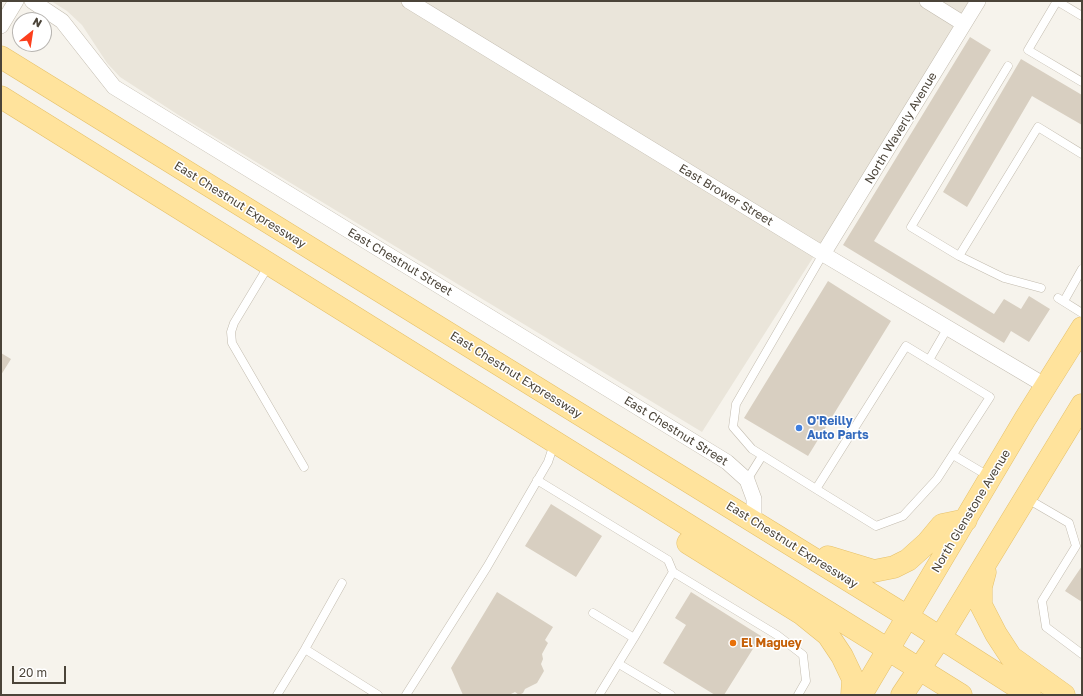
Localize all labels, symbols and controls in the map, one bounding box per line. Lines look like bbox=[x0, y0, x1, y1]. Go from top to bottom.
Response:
north arrow bbox=[12, 12, 52, 52]
text: N bbox=[31, 14, 45, 30]
street label: North Waverly Avenue bbox=[862, 70, 940, 186]
street label: East Chestnut Expressway bbox=[172, 158, 308, 252]
street label: East Brower Street bbox=[676, 161, 776, 229]
street label: East Chestnut Street bbox=[345, 225, 455, 299]
street label: East Chestnut Expressway bbox=[448, 328, 584, 422]
street label: East Chestnut Street bbox=[621, 393, 731, 469]
place label: O'Reilly Auto Parts bbox=[807, 414, 869, 442]
marker: O'Reilly Auto Parts bbox=[794, 423, 804, 433]
street label: North Glenstone Avenue bbox=[929, 447, 1013, 575]
street label: East Chestnut Expressway bbox=[724, 498, 860, 592]
place label: El Maguey bbox=[741, 636, 802, 650]
marker: El Maguey bbox=[728, 638, 738, 648]
scale bar bbox=[14, 658, 68, 684]
text: 20 m bbox=[19, 665, 47, 680]

